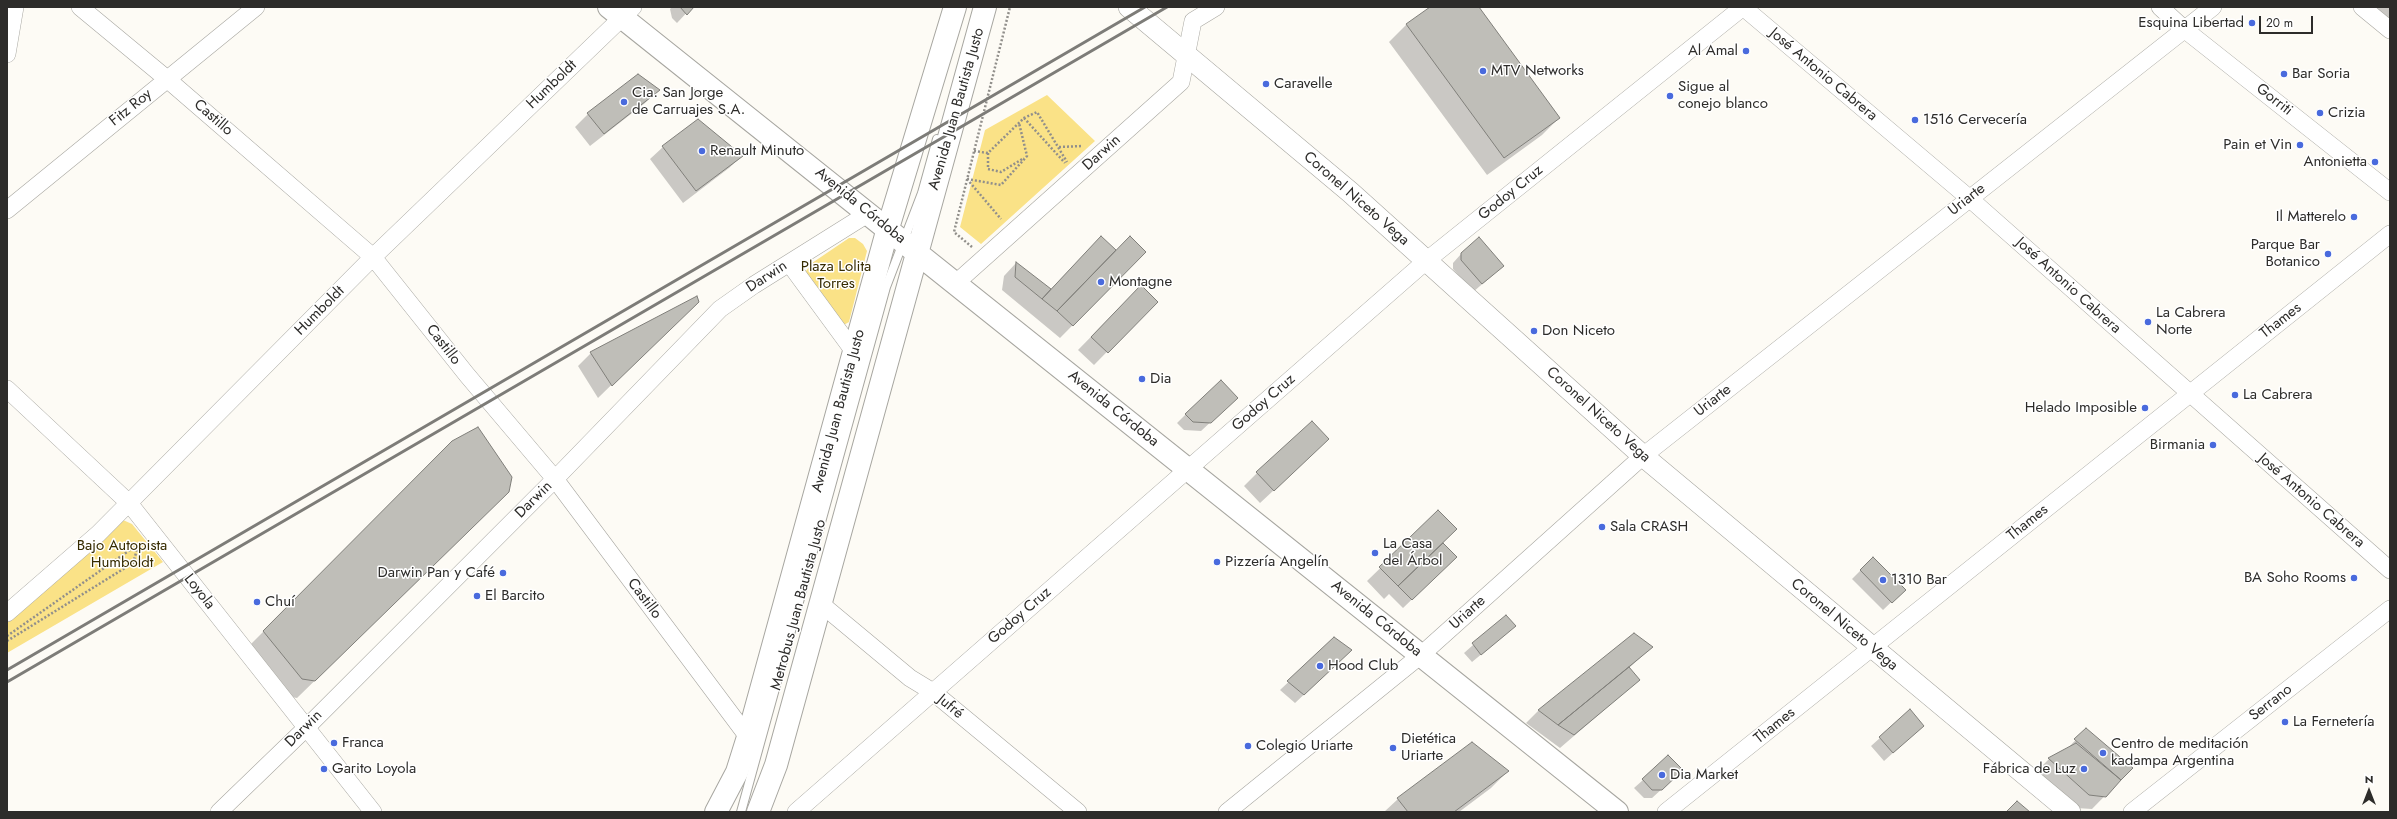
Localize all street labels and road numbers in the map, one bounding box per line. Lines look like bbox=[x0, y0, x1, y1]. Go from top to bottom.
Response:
street label: José Antonio Cabrera bbox=[1765, 25, 1881, 125]
street label: Avenida Juan Bautista Justo bbox=[925, 26, 989, 192]
street label: Humboldt bbox=[523, 57, 581, 113]
street label: Gorriti bbox=[2252, 80, 2296, 120]
street label: Fitz Roy bbox=[106, 85, 156, 131]
street label: Castillo bbox=[190, 96, 236, 140]
street label: Darwin bbox=[1079, 131, 1125, 175]
street label: Coronel Niceto Vega bbox=[1300, 148, 1412, 250]
street label: Godoy Cruz bbox=[1475, 162, 1547, 224]
street label: Avenida Córdoba bbox=[811, 164, 909, 248]
street label: Uriarte bbox=[1945, 180, 1989, 220]
street label: José Antonio Cabrera bbox=[2012, 234, 2124, 338]
street label: Darwin bbox=[743, 257, 791, 297]
street label: Humboldt bbox=[291, 282, 349, 340]
street label: Thames bbox=[2257, 299, 2305, 343]
street label: Castillo bbox=[422, 321, 464, 369]
street label: Avenida Juan Bautista Justo bbox=[809, 328, 869, 494]
street label: Coronel Niceto Vega bbox=[1542, 363, 1654, 467]
street label: Avenida Córdoba bbox=[1064, 367, 1162, 451]
street label: Godoy Cruz bbox=[1229, 371, 1299, 435]
street label: Uriarte bbox=[1691, 381, 1735, 421]
street label: José Antonio Cabrera bbox=[2254, 450, 2368, 552]
street label: Darwin bbox=[512, 478, 556, 522]
street label: Thames bbox=[2004, 501, 2052, 545]
street label: Metrobus Juan Bautista Justo bbox=[767, 518, 831, 692]
street label: Loyola bbox=[180, 571, 218, 613]
street label: Castillo bbox=[623, 575, 665, 623]
street label: Coronel Niceto Vega bbox=[1787, 575, 1901, 675]
street label: Avenida Córdoba bbox=[1327, 577, 1425, 661]
street label: Godoy Cruz bbox=[985, 584, 1055, 648]
street label: Uriarte bbox=[1446, 592, 1490, 634]
street label: Serrano bbox=[2246, 681, 2296, 725]
street label: Jufré bbox=[933, 691, 967, 723]
street label: Thames bbox=[1751, 704, 1799, 748]
street label: Darwin bbox=[282, 707, 326, 751]

